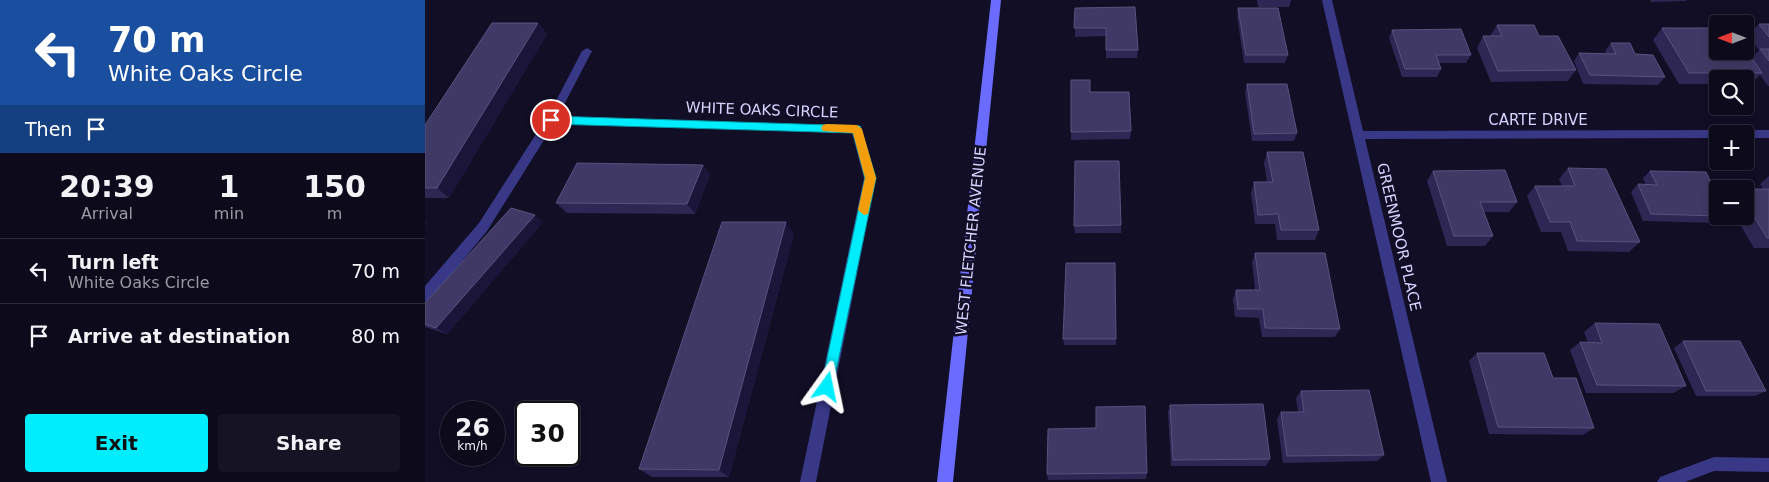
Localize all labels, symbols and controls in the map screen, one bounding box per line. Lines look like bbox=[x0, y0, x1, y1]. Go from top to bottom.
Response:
north arrow bbox=[1709, 15, 1754, 60]
map controls bbox=[1709, 15, 1754, 225]
icon: left bbox=[25, 20, 90, 85]
text: 70 m bbox=[108, 20, 205, 60]
text: White Oaks Circle bbox=[108, 61, 303, 86]
button: search bbox=[1709, 70, 1754, 115]
street label: WHITE OAKS CIRCLE bbox=[685, 98, 839, 122]
pin bbox=[530, 99, 572, 141]
icon: arrive bbox=[537, 106, 565, 134]
street label: CARTE DRIVE bbox=[1488, 111, 1588, 129]
icon: arrive bbox=[82, 115, 110, 143]
text: Then bbox=[25, 118, 72, 140]
button: + bbox=[1709, 125, 1754, 170]
street label: WEST FLETCHER AVENUE bbox=[952, 146, 990, 336]
street label: GREENMOOR PLACE bbox=[1373, 161, 1425, 313]
text: 20:39 bbox=[59, 169, 155, 204]
text: 1 bbox=[218, 169, 239, 204]
text: 150 bbox=[303, 169, 366, 204]
button: − bbox=[1709, 180, 1754, 225]
text: Arrival bbox=[81, 204, 133, 223]
text: min bbox=[214, 204, 244, 223]
text: m bbox=[327, 204, 342, 223]
text: Turn left bbox=[68, 251, 159, 273]
icon: left bbox=[25, 257, 53, 285]
text: 70 m bbox=[351, 260, 400, 282]
text: White Oaks Circle bbox=[68, 273, 210, 292]
icon: arrive bbox=[25, 322, 53, 350]
text: Arrive at destination bbox=[68, 325, 290, 347]
text: 80 m bbox=[351, 325, 400, 347]
position arrow bbox=[800, 360, 852, 412]
speed limit sign: 30 bbox=[515, 401, 580, 466]
text: 26 bbox=[455, 413, 490, 442]
button: Exit bbox=[25, 414, 208, 472]
button: Share bbox=[218, 414, 400, 472]
text: km/h bbox=[457, 439, 488, 453]

